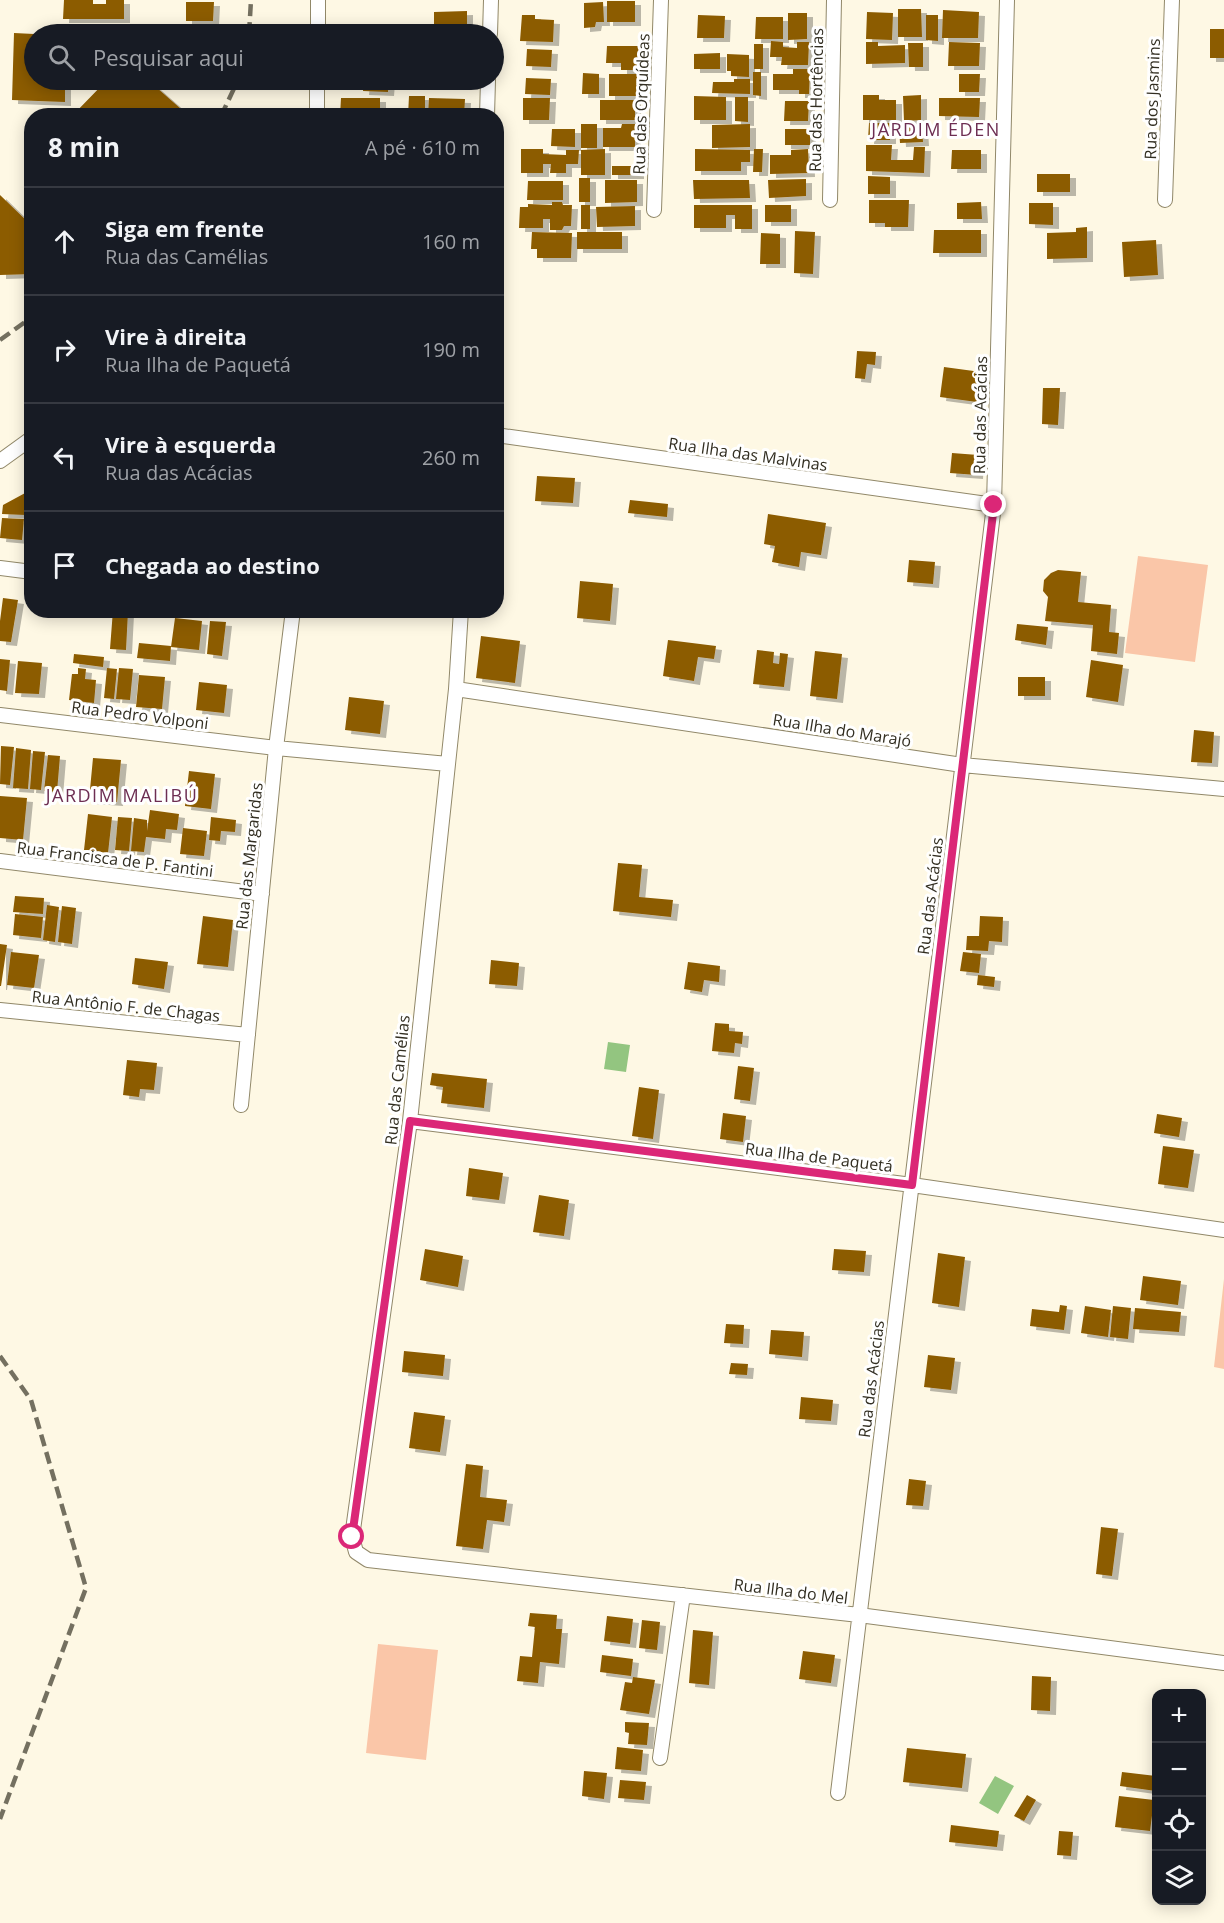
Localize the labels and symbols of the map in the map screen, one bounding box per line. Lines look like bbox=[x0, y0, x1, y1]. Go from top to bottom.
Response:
street label: Rua das Hortências bbox=[804, 28, 828, 172]
street label: Rua das Orquídeas bbox=[628, 33, 654, 175]
street label: Rua dos Jasmins bbox=[1139, 38, 1165, 160]
district label: JARDIM ÉDEN bbox=[869, 117, 1001, 141]
street label: Rua das Acácias bbox=[968, 356, 992, 474]
street label: Rua Ilha das Malvinas bbox=[667, 432, 829, 476]
route end bbox=[980, 491, 1006, 517]
street label: Rua Pedro Volponi bbox=[70, 696, 210, 734]
street label: Rua Ilha do Marajó bbox=[771, 708, 913, 752]
street label: Rua das Margaridas bbox=[230, 782, 268, 930]
district label: JARDIM MALIBÚ bbox=[44, 783, 198, 807]
street label: Rua Francisca de P. Fantini bbox=[16, 836, 214, 882]
street label: Rua das Acácias bbox=[912, 836, 948, 956]
street label: Rua Antônio F. de Chagas bbox=[31, 985, 221, 1027]
street label: Rua das Camélias bbox=[379, 1014, 415, 1146]
street label: Rua Ilha de Paquetá bbox=[744, 1137, 894, 1177]
street label: Rua das Acácias bbox=[853, 1319, 889, 1439]
route start bbox=[338, 1523, 364, 1549]
street label: Rua Ilha do Mel bbox=[733, 1573, 849, 1609]

